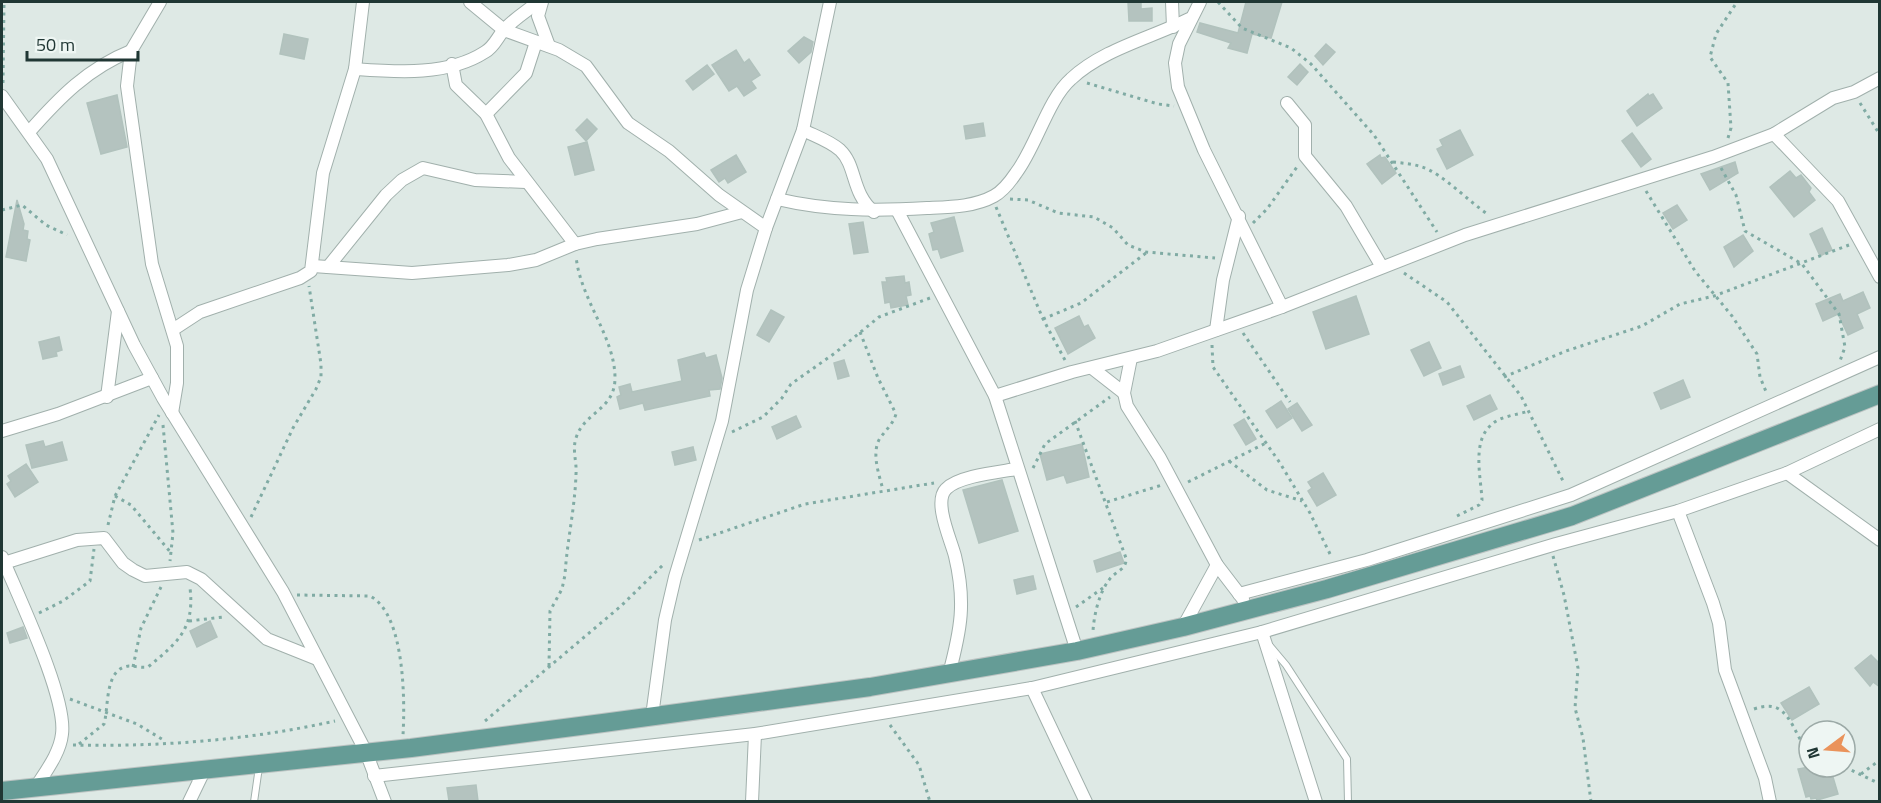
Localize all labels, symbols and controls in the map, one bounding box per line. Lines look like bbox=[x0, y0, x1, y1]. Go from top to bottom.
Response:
scale bar bbox=[27, 24, 138, 62]
text: 50 m bbox=[36, 31, 75, 58]
north arrow bbox=[1797, 719, 1857, 779]
text: N bbox=[1800, 744, 1826, 762]

